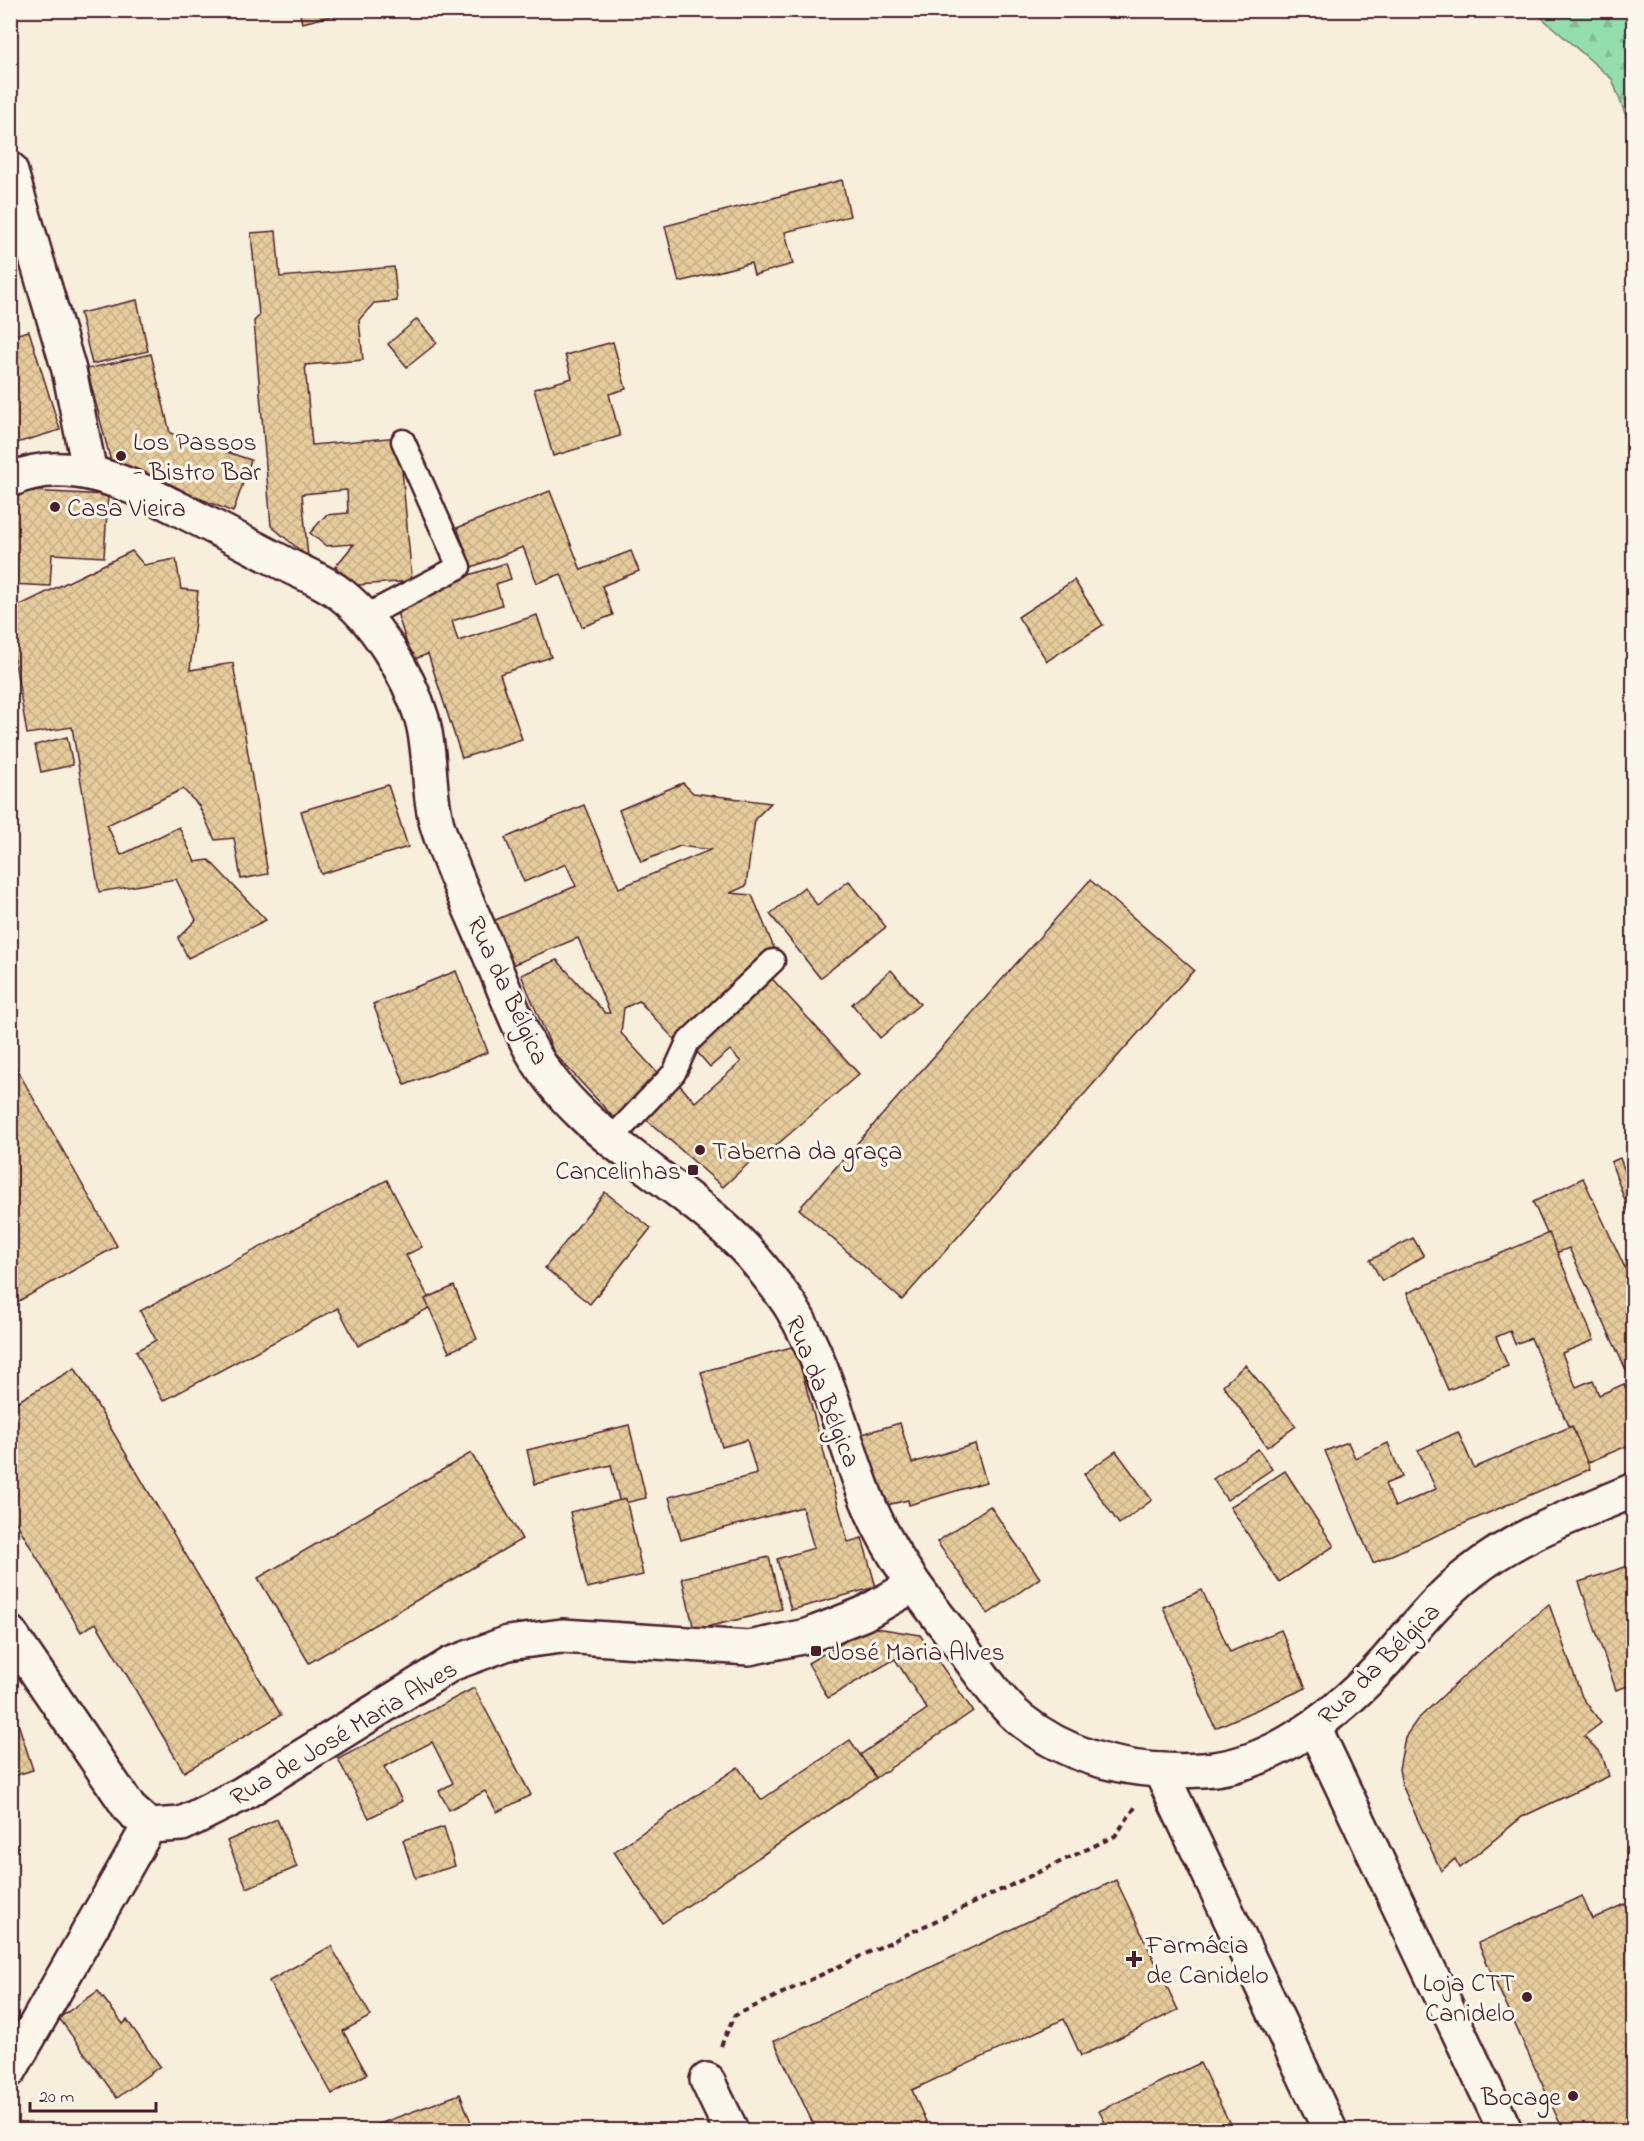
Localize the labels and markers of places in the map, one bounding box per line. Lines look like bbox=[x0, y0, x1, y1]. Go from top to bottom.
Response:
place label: Los Passos - Bistro Bar bbox=[133, 425, 262, 493]
marker: Los Passos - Bistro Bar bbox=[114, 449, 128, 463]
place label: Casa Vieira bbox=[67, 491, 186, 529]
marker: Casa Vieira bbox=[48, 500, 62, 514]
place label: Taberna da graça bbox=[712, 1134, 902, 1172]
marker: Taberna da graça bbox=[693, 1143, 707, 1157]
place label: Cancelinhas bbox=[555, 1154, 681, 1192]
marker: Cancelinhas bbox=[686, 1163, 700, 1177]
place label: José Maria Alves bbox=[828, 1635, 1005, 1673]
marker: José Maria Alves bbox=[809, 1644, 823, 1658]
place label: Farmácia de Canidelo bbox=[1145, 1928, 1269, 1996]
marker: Farmácia de Canidelo bbox=[1127, 1952, 1141, 1966]
place label: Loja CTT Canidelo bbox=[1423, 1966, 1515, 2034]
marker: Loja CTT Canidelo bbox=[1520, 1990, 1534, 2004]
place label: Bocage bbox=[1480, 2080, 1561, 2118]
marker: Bocage bbox=[1566, 2089, 1580, 2103]

